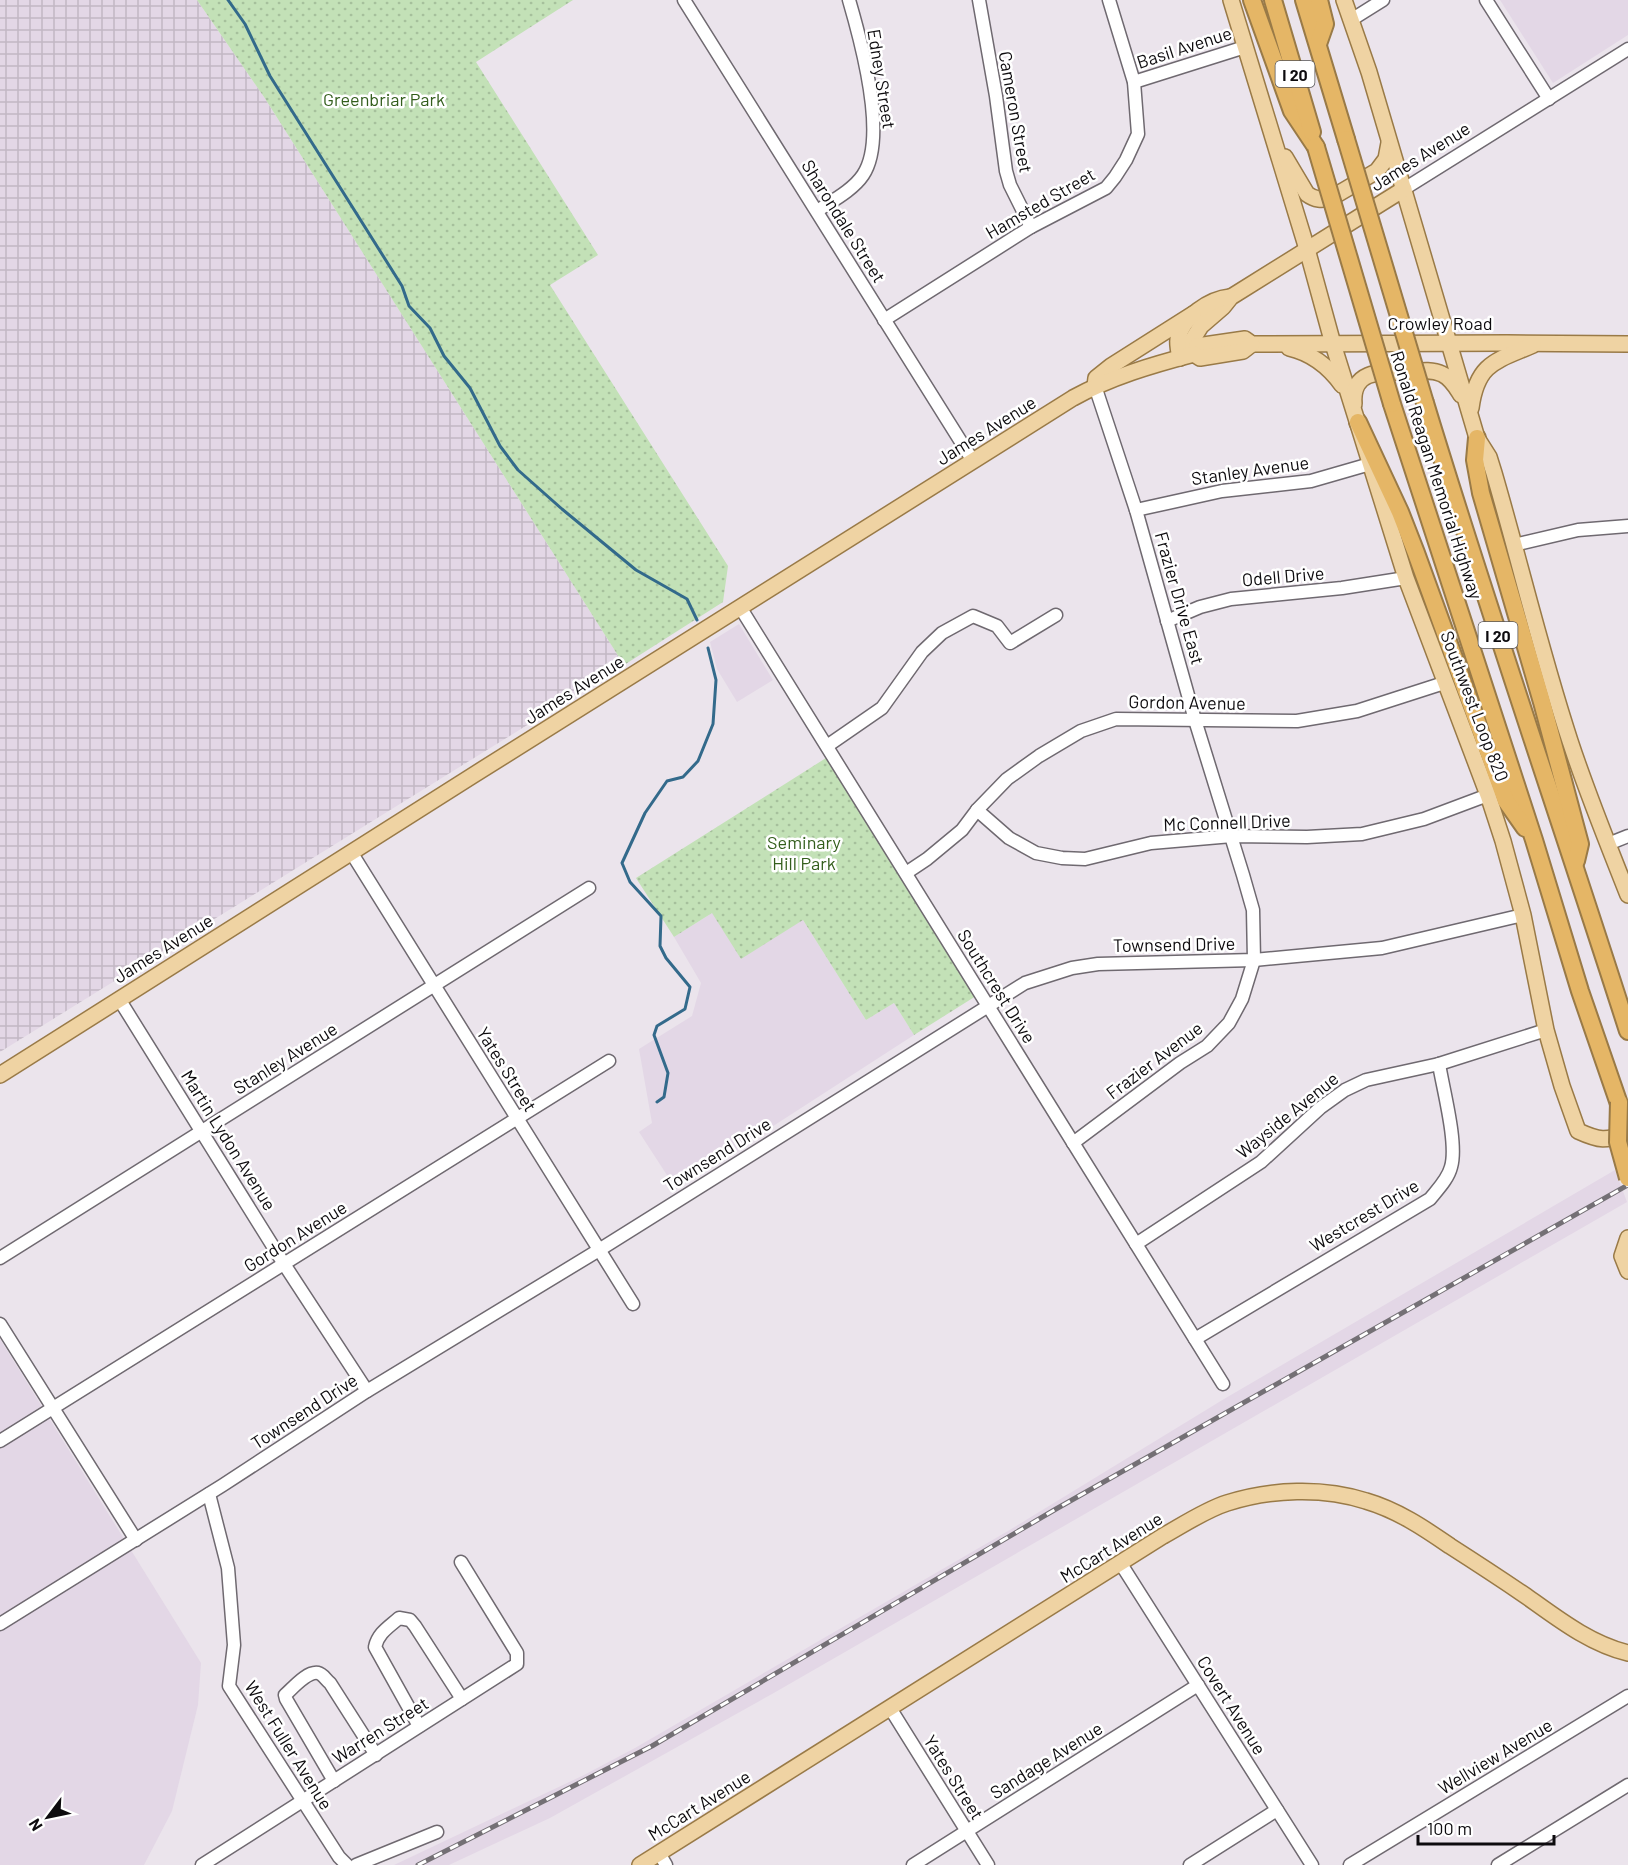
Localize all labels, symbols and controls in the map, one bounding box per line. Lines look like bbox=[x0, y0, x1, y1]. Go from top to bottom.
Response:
street label: Basil Avenue bbox=[1134, 21, 1234, 73]
street label: Edney Street bbox=[863, 28, 901, 130]
street label: Cameron Street bbox=[994, 49, 1038, 175]
road number: I 20 bbox=[1276, 61, 1314, 87]
park label: Greenbriar Park bbox=[323, 88, 445, 110]
street label: James Avenue bbox=[1366, 117, 1474, 195]
street label: Sharondale Street bbox=[797, 155, 891, 287]
street label: Hamsted Street bbox=[981, 163, 1099, 243]
street label: Crowley Road bbox=[1387, 312, 1493, 334]
street label: Ronald Reagan Memorial Highway bbox=[1386, 348, 1488, 602]
street label: James Avenue bbox=[932, 391, 1040, 469]
street label: Stanley Avenue bbox=[1190, 451, 1310, 489]
street label: Frazier Drive East bbox=[1151, 529, 1209, 667]
street label: Odell Drive bbox=[1241, 561, 1325, 591]
road number: I 20 bbox=[1478, 622, 1518, 648]
street label: Southwest Loop 820 bbox=[1436, 628, 1514, 784]
street label: James Avenue bbox=[520, 650, 628, 728]
street label: Gordon Avenue bbox=[1128, 690, 1246, 714]
street label: Mc Connell Drive bbox=[1163, 809, 1291, 835]
park label: Seminary Hill Park bbox=[767, 831, 841, 874]
street label: James Avenue bbox=[109, 909, 217, 987]
street label: Southcrest Drive bbox=[953, 925, 1041, 1047]
street label: Townsend Drive bbox=[1113, 932, 1235, 956]
street label: Stanley Avenue bbox=[229, 1017, 341, 1099]
street label: Frazier Avenue bbox=[1101, 1017, 1207, 1103]
street label: Yates Street bbox=[472, 1023, 542, 1115]
street label: Martin Lydon Avenue bbox=[177, 1066, 281, 1214]
street label: Wayside Avenue bbox=[1231, 1067, 1343, 1163]
street label: Townsend Drive bbox=[659, 1112, 775, 1196]
street label: Westcrest Drive bbox=[1305, 1174, 1423, 1256]
street label: Gordon Avenue bbox=[239, 1196, 351, 1276]
street label: Townsend Drive bbox=[247, 1368, 361, 1454]
street label: McCart Avenue bbox=[1056, 1507, 1166, 1587]
street label: Covert Avenue bbox=[1193, 1652, 1271, 1758]
street label: West Fuller Avenue bbox=[240, 1676, 338, 1814]
street label: Warren Street bbox=[328, 1692, 432, 1768]
street label: Wellview Avenue bbox=[1434, 1713, 1556, 1799]
street label: Sandage Avenue bbox=[986, 1717, 1106, 1803]
street label: Yates Street bbox=[919, 1731, 989, 1823]
street label: McCart Avenue bbox=[644, 1765, 754, 1845]
north arrow bbox=[18, 1787, 78, 1847]
scale bar bbox=[1418, 1808, 1554, 1846]
text: N bbox=[24, 1816, 46, 1835]
text: 100 m bbox=[1427, 1817, 1472, 1839]

